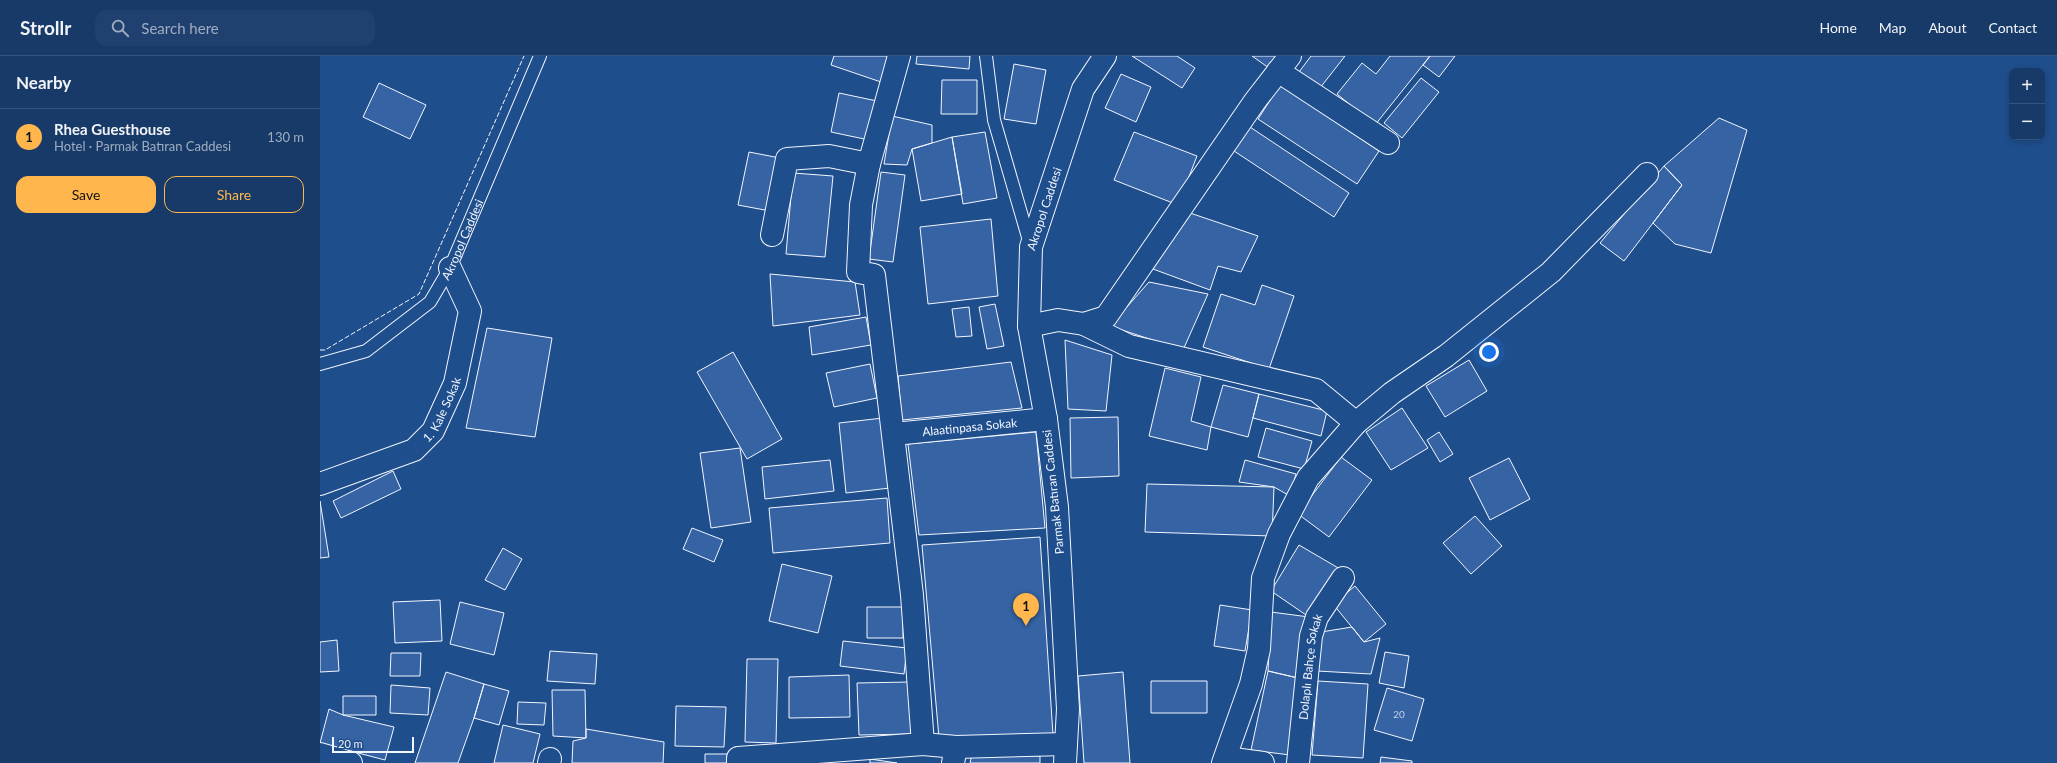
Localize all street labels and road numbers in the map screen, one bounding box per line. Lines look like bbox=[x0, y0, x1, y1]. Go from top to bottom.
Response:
street label: Akropol Caddesi bbox=[1023, 165, 1064, 252]
street label: Akropol Caddesi bbox=[437, 196, 486, 282]
street label: 1. Kale Sokak bbox=[419, 375, 464, 445]
street label: Alaatinpasa Sokak bbox=[921, 414, 1019, 439]
street label: Parmak Batıran Caddesi bbox=[1039, 429, 1067, 555]
street label: Dolaplı Bahçe Sokak bbox=[1295, 611, 1325, 721]

